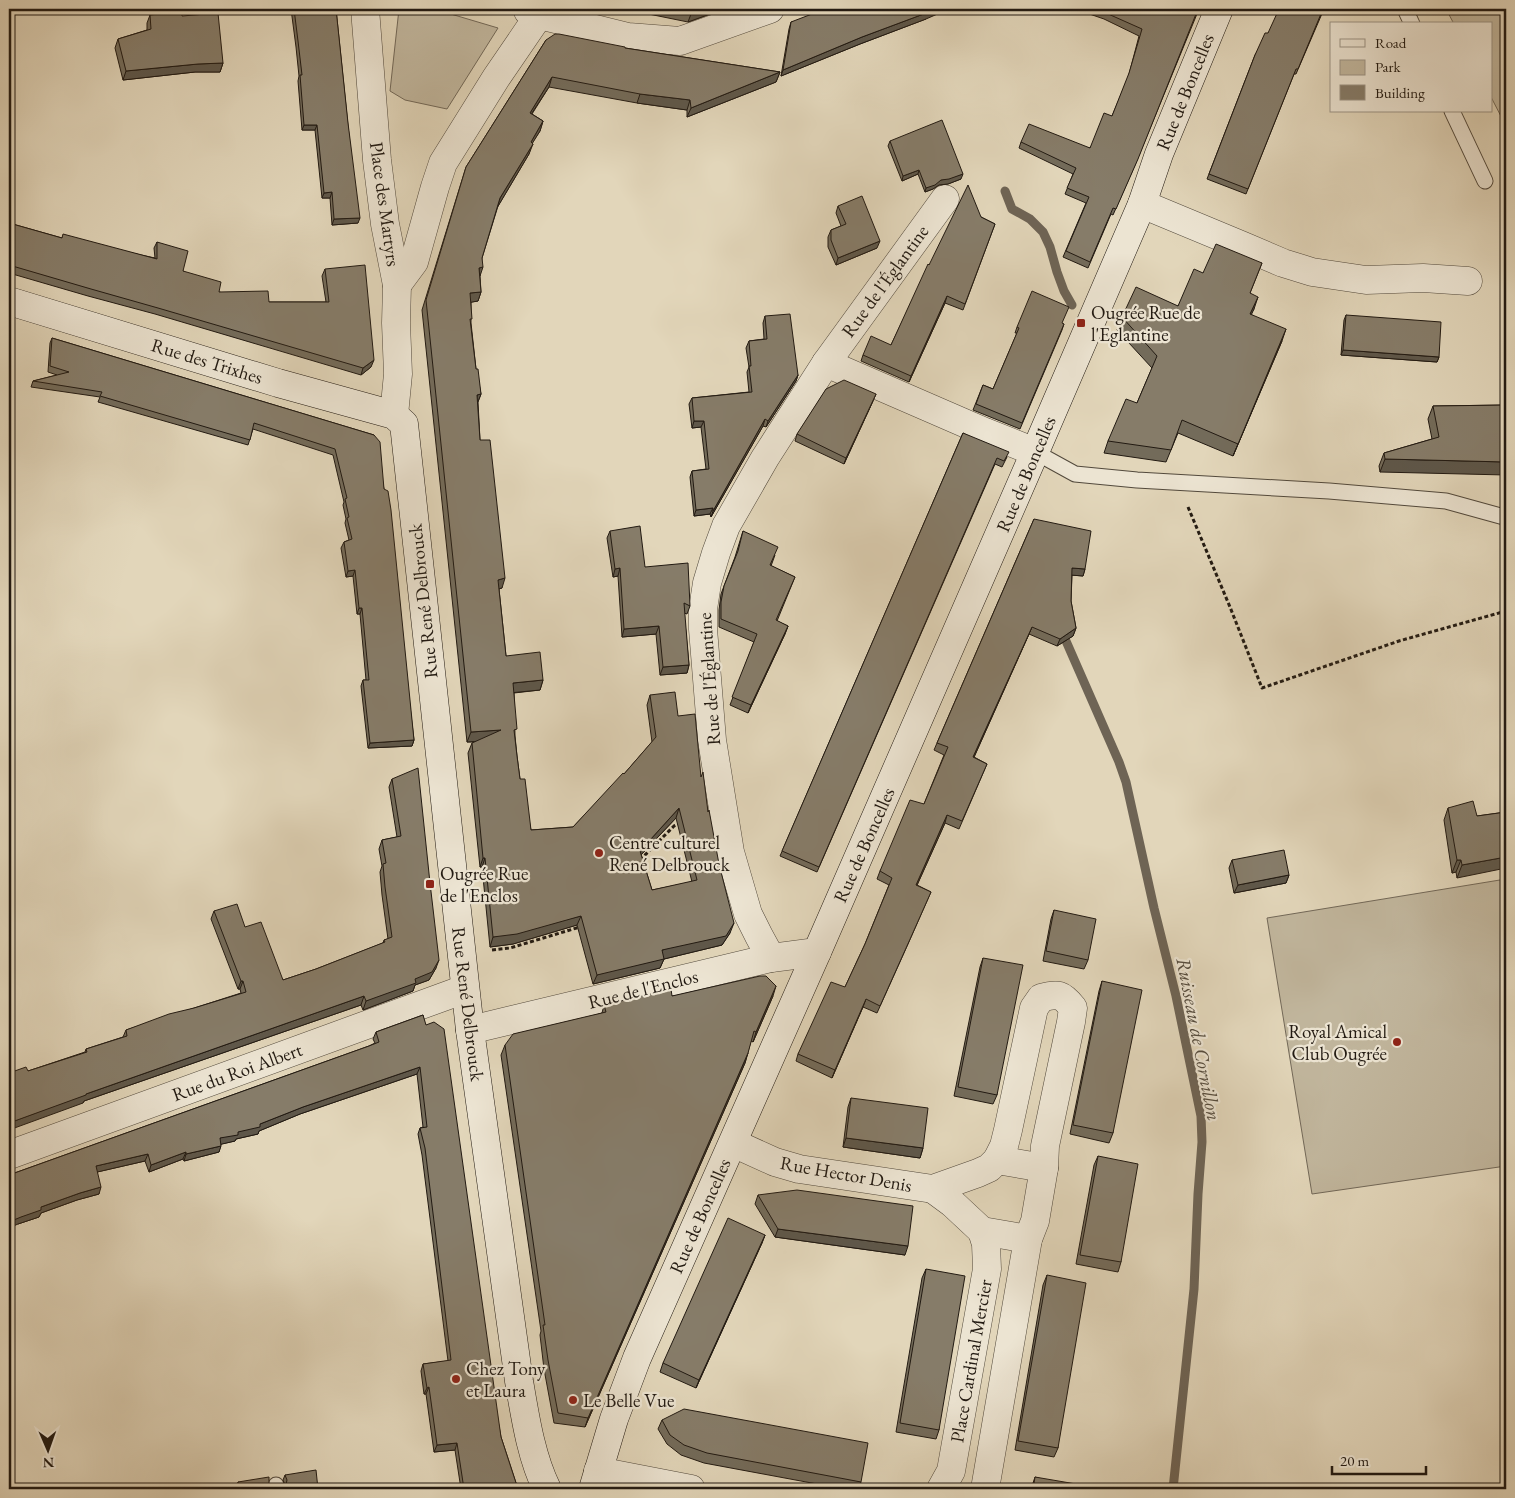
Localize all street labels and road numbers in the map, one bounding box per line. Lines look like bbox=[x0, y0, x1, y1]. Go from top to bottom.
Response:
street label: Rue de Boncelles bbox=[1150, 30, 1220, 154]
street label: Place des Martyrs bbox=[364, 140, 406, 268]
street label: Rue de l'Églantine bbox=[836, 220, 934, 342]
street label: Rue des Trixhes bbox=[148, 332, 266, 390]
street label: Rue de Boncelles bbox=[990, 412, 1062, 536]
street label: Rue René Delbrouck bbox=[402, 521, 444, 680]
street label: Rue de l'Églantine bbox=[692, 612, 726, 746]
street label: Rue de Boncelles bbox=[827, 783, 901, 907]
street label: Rue René Delbrouck bbox=[446, 925, 490, 1084]
street label: Rue de l'Enclos bbox=[585, 963, 701, 1015]
street label: Rue du Roi Albert bbox=[168, 1037, 306, 1107]
street label: Rue Hector Denis bbox=[778, 1150, 914, 1198]
street label: Rue de Boncelles bbox=[663, 1154, 737, 1278]
street label: Place Cardinal Mercier bbox=[944, 1277, 998, 1445]

